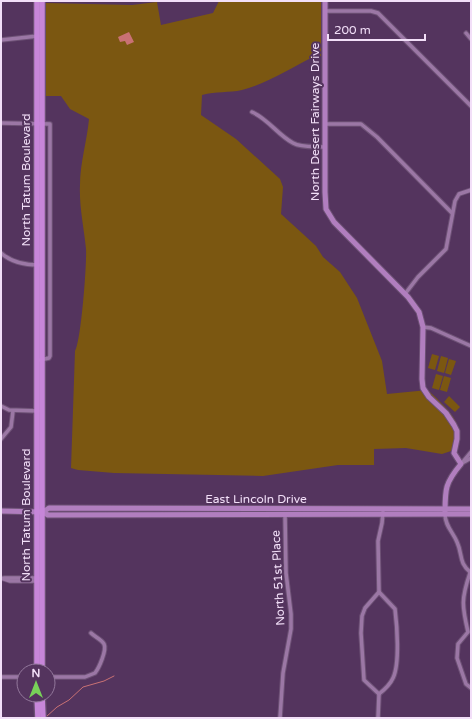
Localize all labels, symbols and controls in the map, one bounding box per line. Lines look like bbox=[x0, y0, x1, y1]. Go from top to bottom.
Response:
scale bar bbox=[328, 16, 425, 42]
text: 200 m bbox=[334, 23, 371, 37]
street label: North Desert Fairways Drive bbox=[308, 43, 322, 201]
street label: North Tatum Boulevard bbox=[19, 114, 33, 246]
street label: North Tatum Boulevard bbox=[19, 449, 33, 581]
street label: East Lincoln Drive bbox=[205, 492, 307, 506]
street label: North 51st Place bbox=[268, 530, 287, 626]
north arrow bbox=[16, 663, 56, 703]
text: N bbox=[32, 667, 40, 680]

